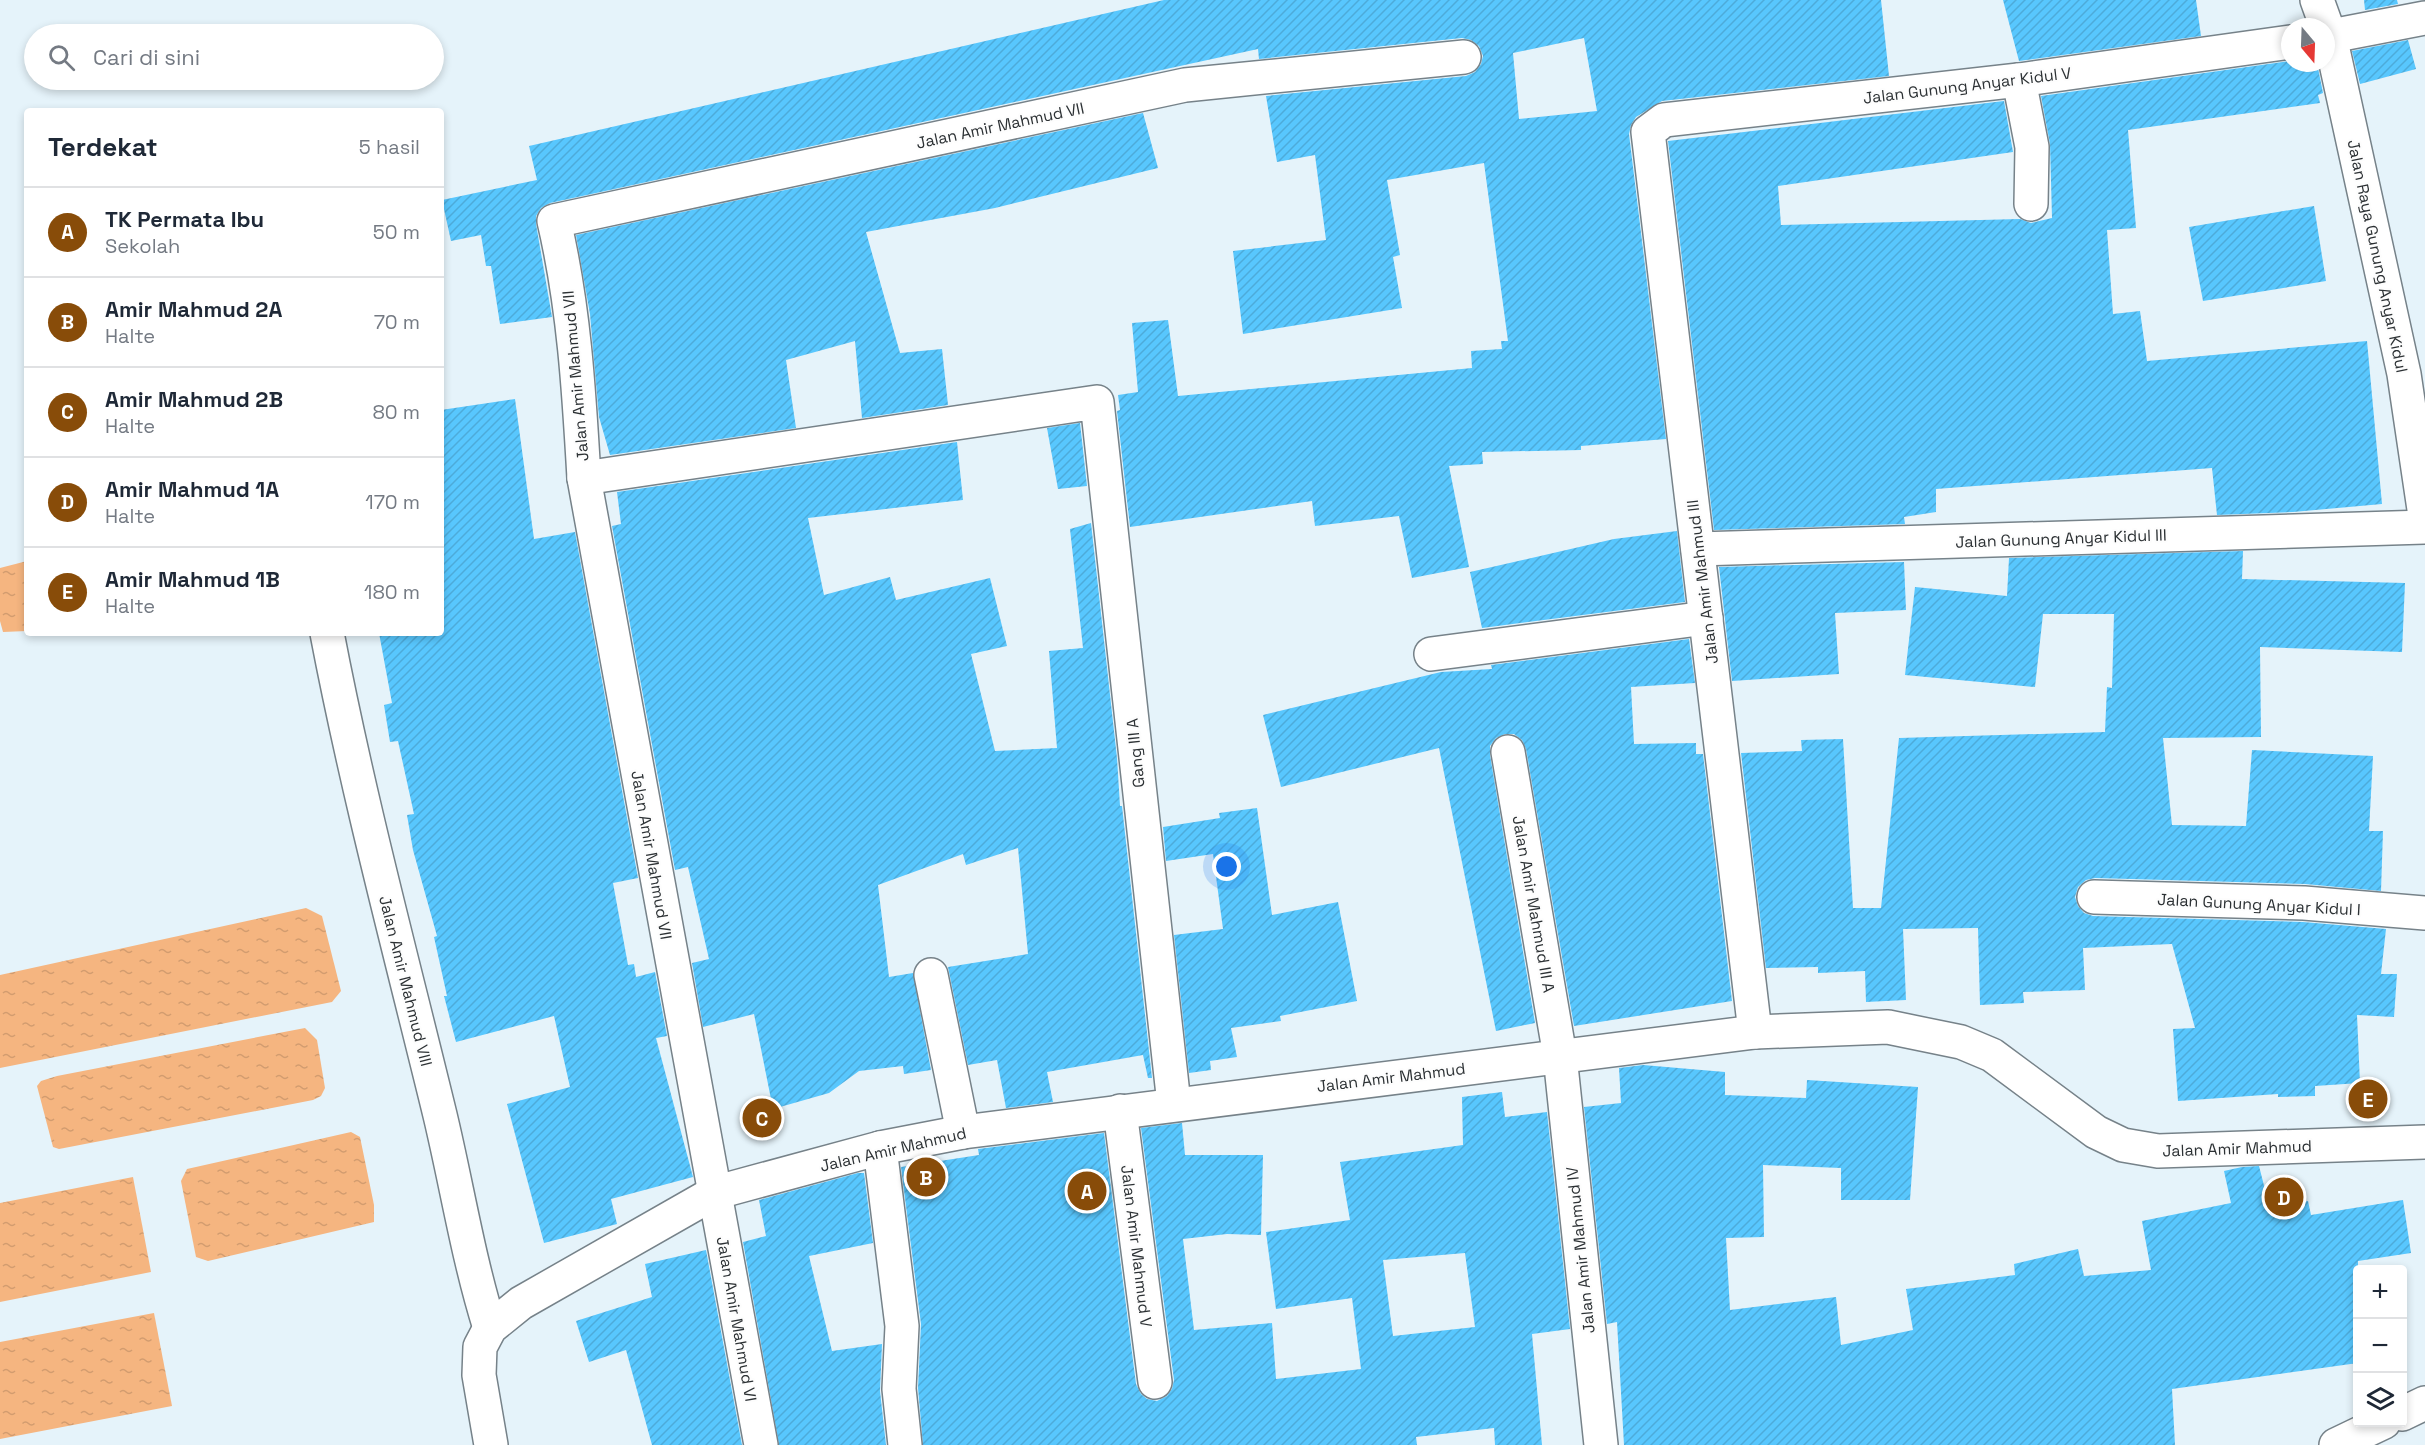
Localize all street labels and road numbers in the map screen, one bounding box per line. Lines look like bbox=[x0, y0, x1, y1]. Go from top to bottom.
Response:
street label: Jalan Gunung Anyar Kidul V bbox=[1862, 62, 2072, 109]
street label: Jalan Amir Mahmud VII bbox=[914, 97, 1086, 154]
street label: Jalan Raya Gunung Anyar Kidul bbox=[2343, 138, 2413, 375]
street label: Jalan Amir Mahmud VII bbox=[558, 290, 593, 462]
street label: Jalan Amir Mahmud III bbox=[1682, 499, 1723, 665]
street label: Jalan Gunung Anyar Kidul III bbox=[1955, 524, 2167, 553]
street label: Gang III A bbox=[1121, 717, 1150, 789]
street label: Jalan Amir Mahmud VII bbox=[626, 769, 677, 941]
street label: Jalan Amir Mahmud III A bbox=[1508, 814, 1559, 994]
street label: Jalan Gunung Anyar Kidul I bbox=[2157, 889, 2361, 920]
street label: Jalan Amir Mahmud VIII bbox=[374, 894, 437, 1069]
street label: Jalan Amir Mahmud bbox=[1316, 1058, 1467, 1097]
street label: Jalan Amir Mahmud bbox=[818, 1122, 968, 1177]
street label: Jalan Amir Mahmud bbox=[2162, 1135, 2312, 1162]
street label: Jalan Amir Mahmud V bbox=[1116, 1164, 1157, 1329]
street label: Jalan Amir Mahmud IV bbox=[1561, 1165, 1600, 1334]
street label: Jalan Amir Mahmud VI bbox=[712, 1235, 761, 1403]

